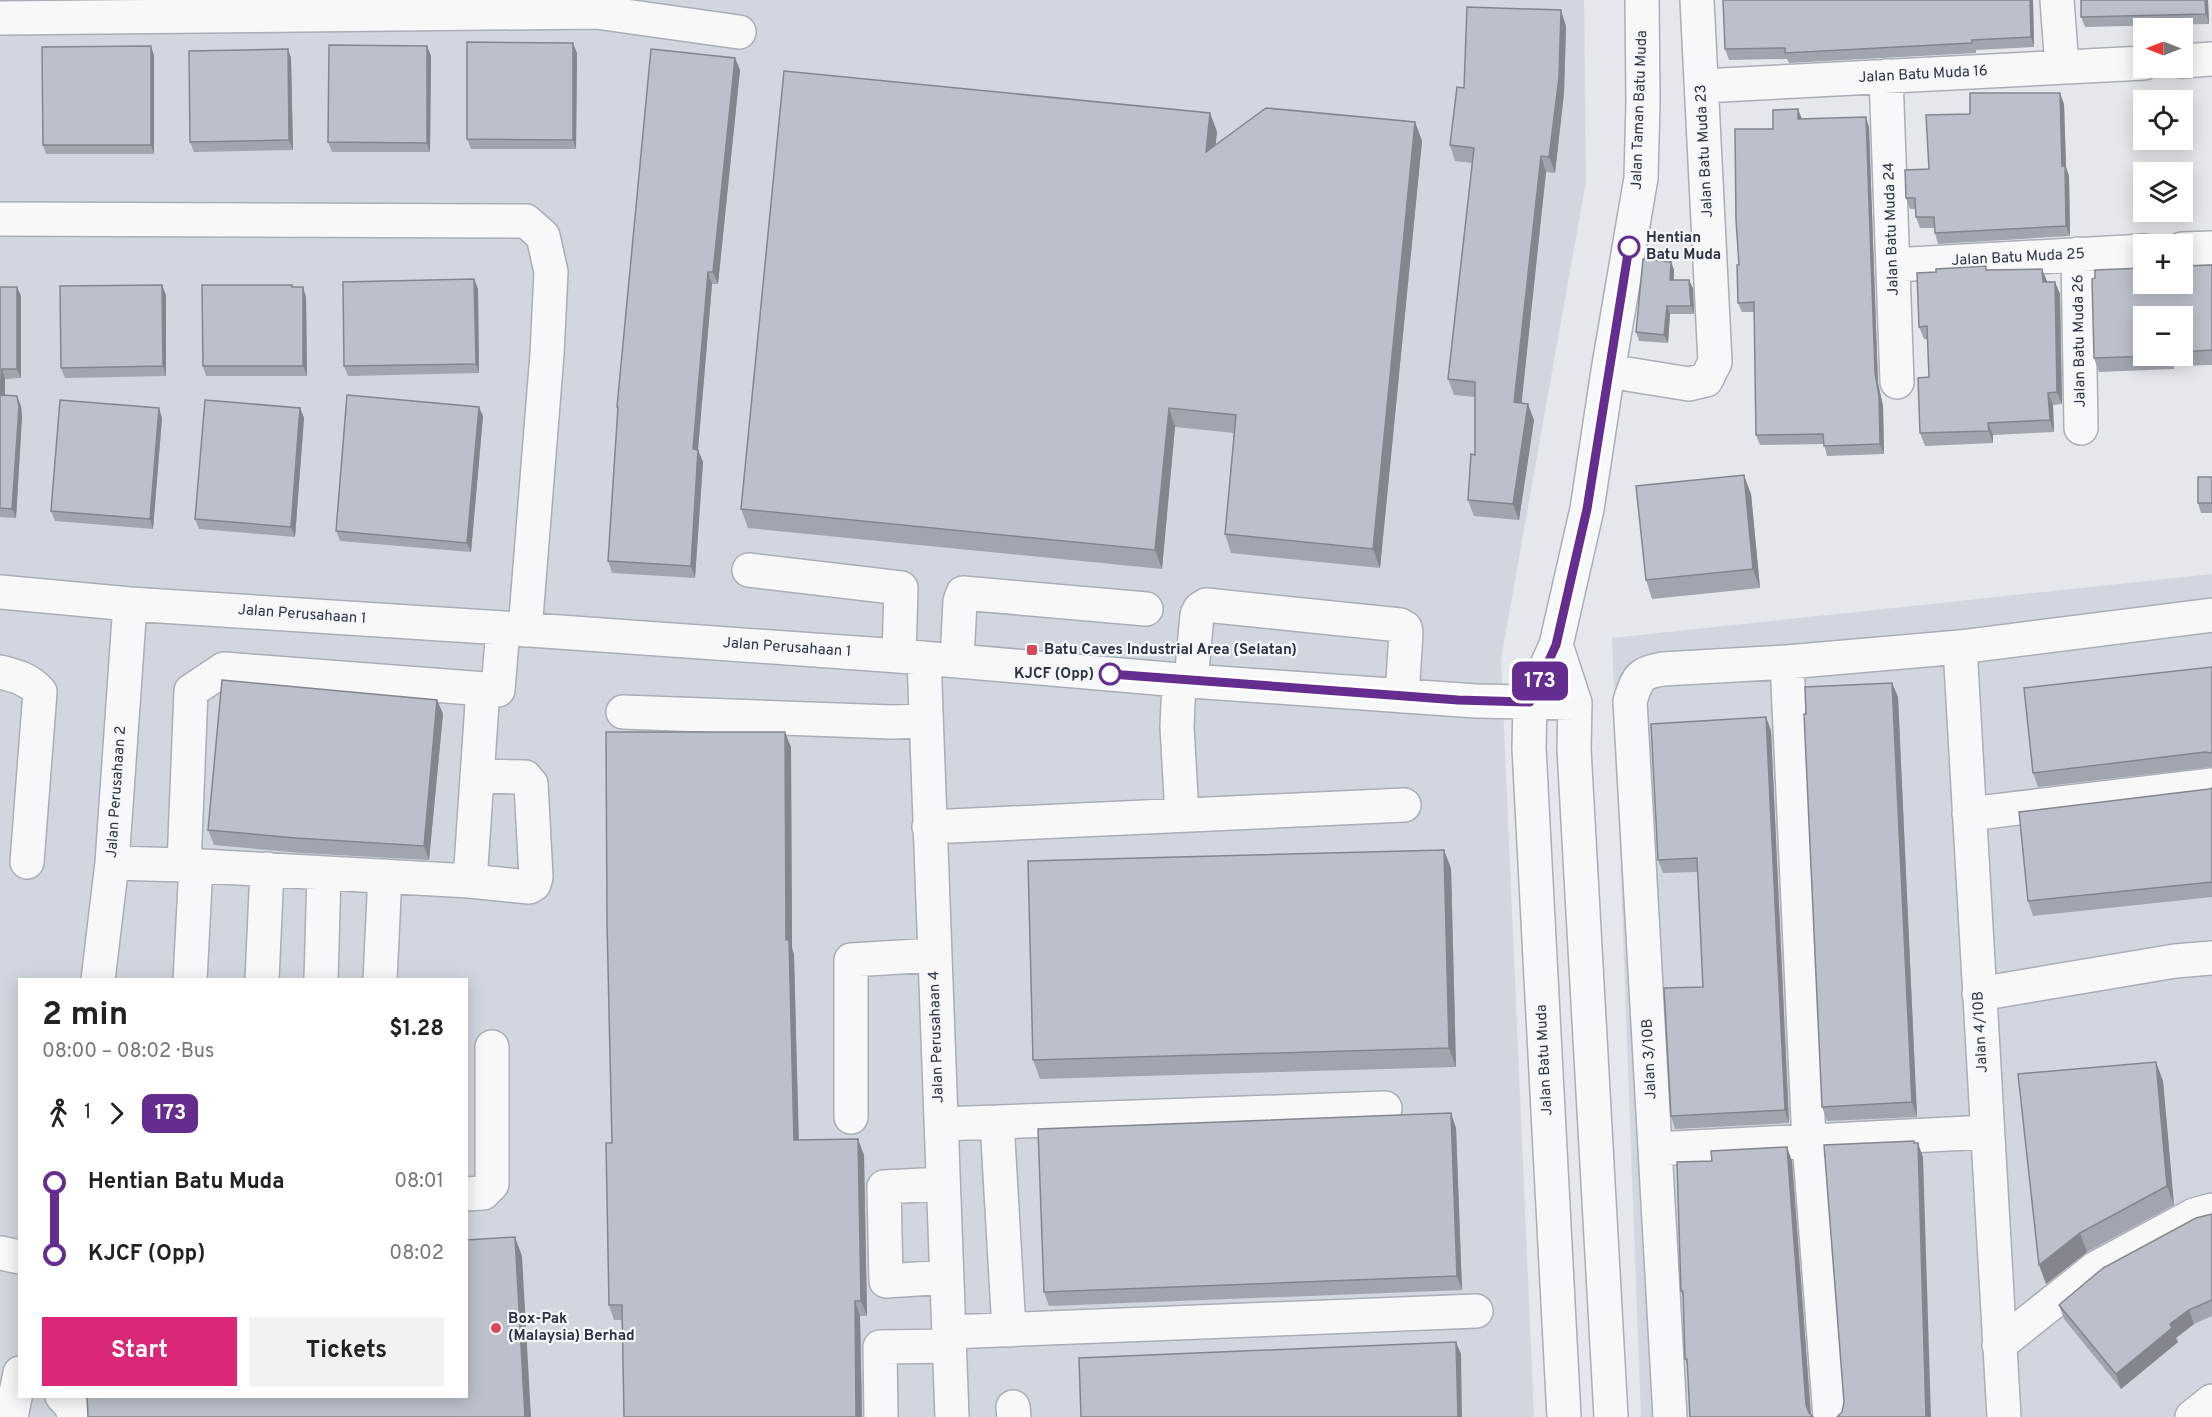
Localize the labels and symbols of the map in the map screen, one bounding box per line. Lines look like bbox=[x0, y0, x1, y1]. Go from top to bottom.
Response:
north arrow bbox=[2133, 18, 2193, 78]
street label: Jalan Taman Batu Muda bbox=[1628, 30, 1652, 190]
street label: Jalan Batu Muda 16 bbox=[1858, 62, 1988, 88]
street label: Jalan Batu Muda 23 bbox=[1692, 84, 1718, 218]
street label: Jalan Batu Muda 24 bbox=[1880, 162, 1904, 296]
place label: Hentian Batu Muda bbox=[1646, 229, 1721, 265]
marker: Hentian Batu Muda bbox=[1618, 236, 1640, 258]
street label: Jalan Batu Muda 25 bbox=[1951, 245, 2085, 271]
street label: Jalan Batu Muda 26 bbox=[2069, 274, 2091, 408]
street label: Jalan Perusahaan 1 bbox=[237, 601, 367, 629]
street label: Jalan Perusahaan 1 bbox=[722, 634, 852, 662]
place label: Batu Caves Industrial Area (Selatan) bbox=[1044, 641, 1297, 660]
marker: Batu Caves Industrial Area (Selatan) bbox=[1025, 643, 1039, 657]
line badge: 173 bbox=[1506, 662, 1574, 700]
marker: KJCF (Opp) bbox=[1099, 663, 1121, 685]
place label: KJCF (Opp) bbox=[1014, 665, 1094, 684]
street label: Jalan Perusahaan 2 bbox=[103, 725, 131, 859]
street label: Jalan Perusahaan 4 bbox=[925, 970, 949, 1104]
street label: Jalan 4/10B bbox=[1969, 991, 1993, 1073]
street label: Jalan Batu Muda bbox=[1533, 1004, 1557, 1116]
street label: Jalan 3/10B bbox=[1638, 1018, 1662, 1100]
place label: Box-Pak (Malaysia) Berhad bbox=[508, 1310, 635, 1346]
marker: Box-Pak (Malaysia) Berhad bbox=[489, 1321, 503, 1335]

